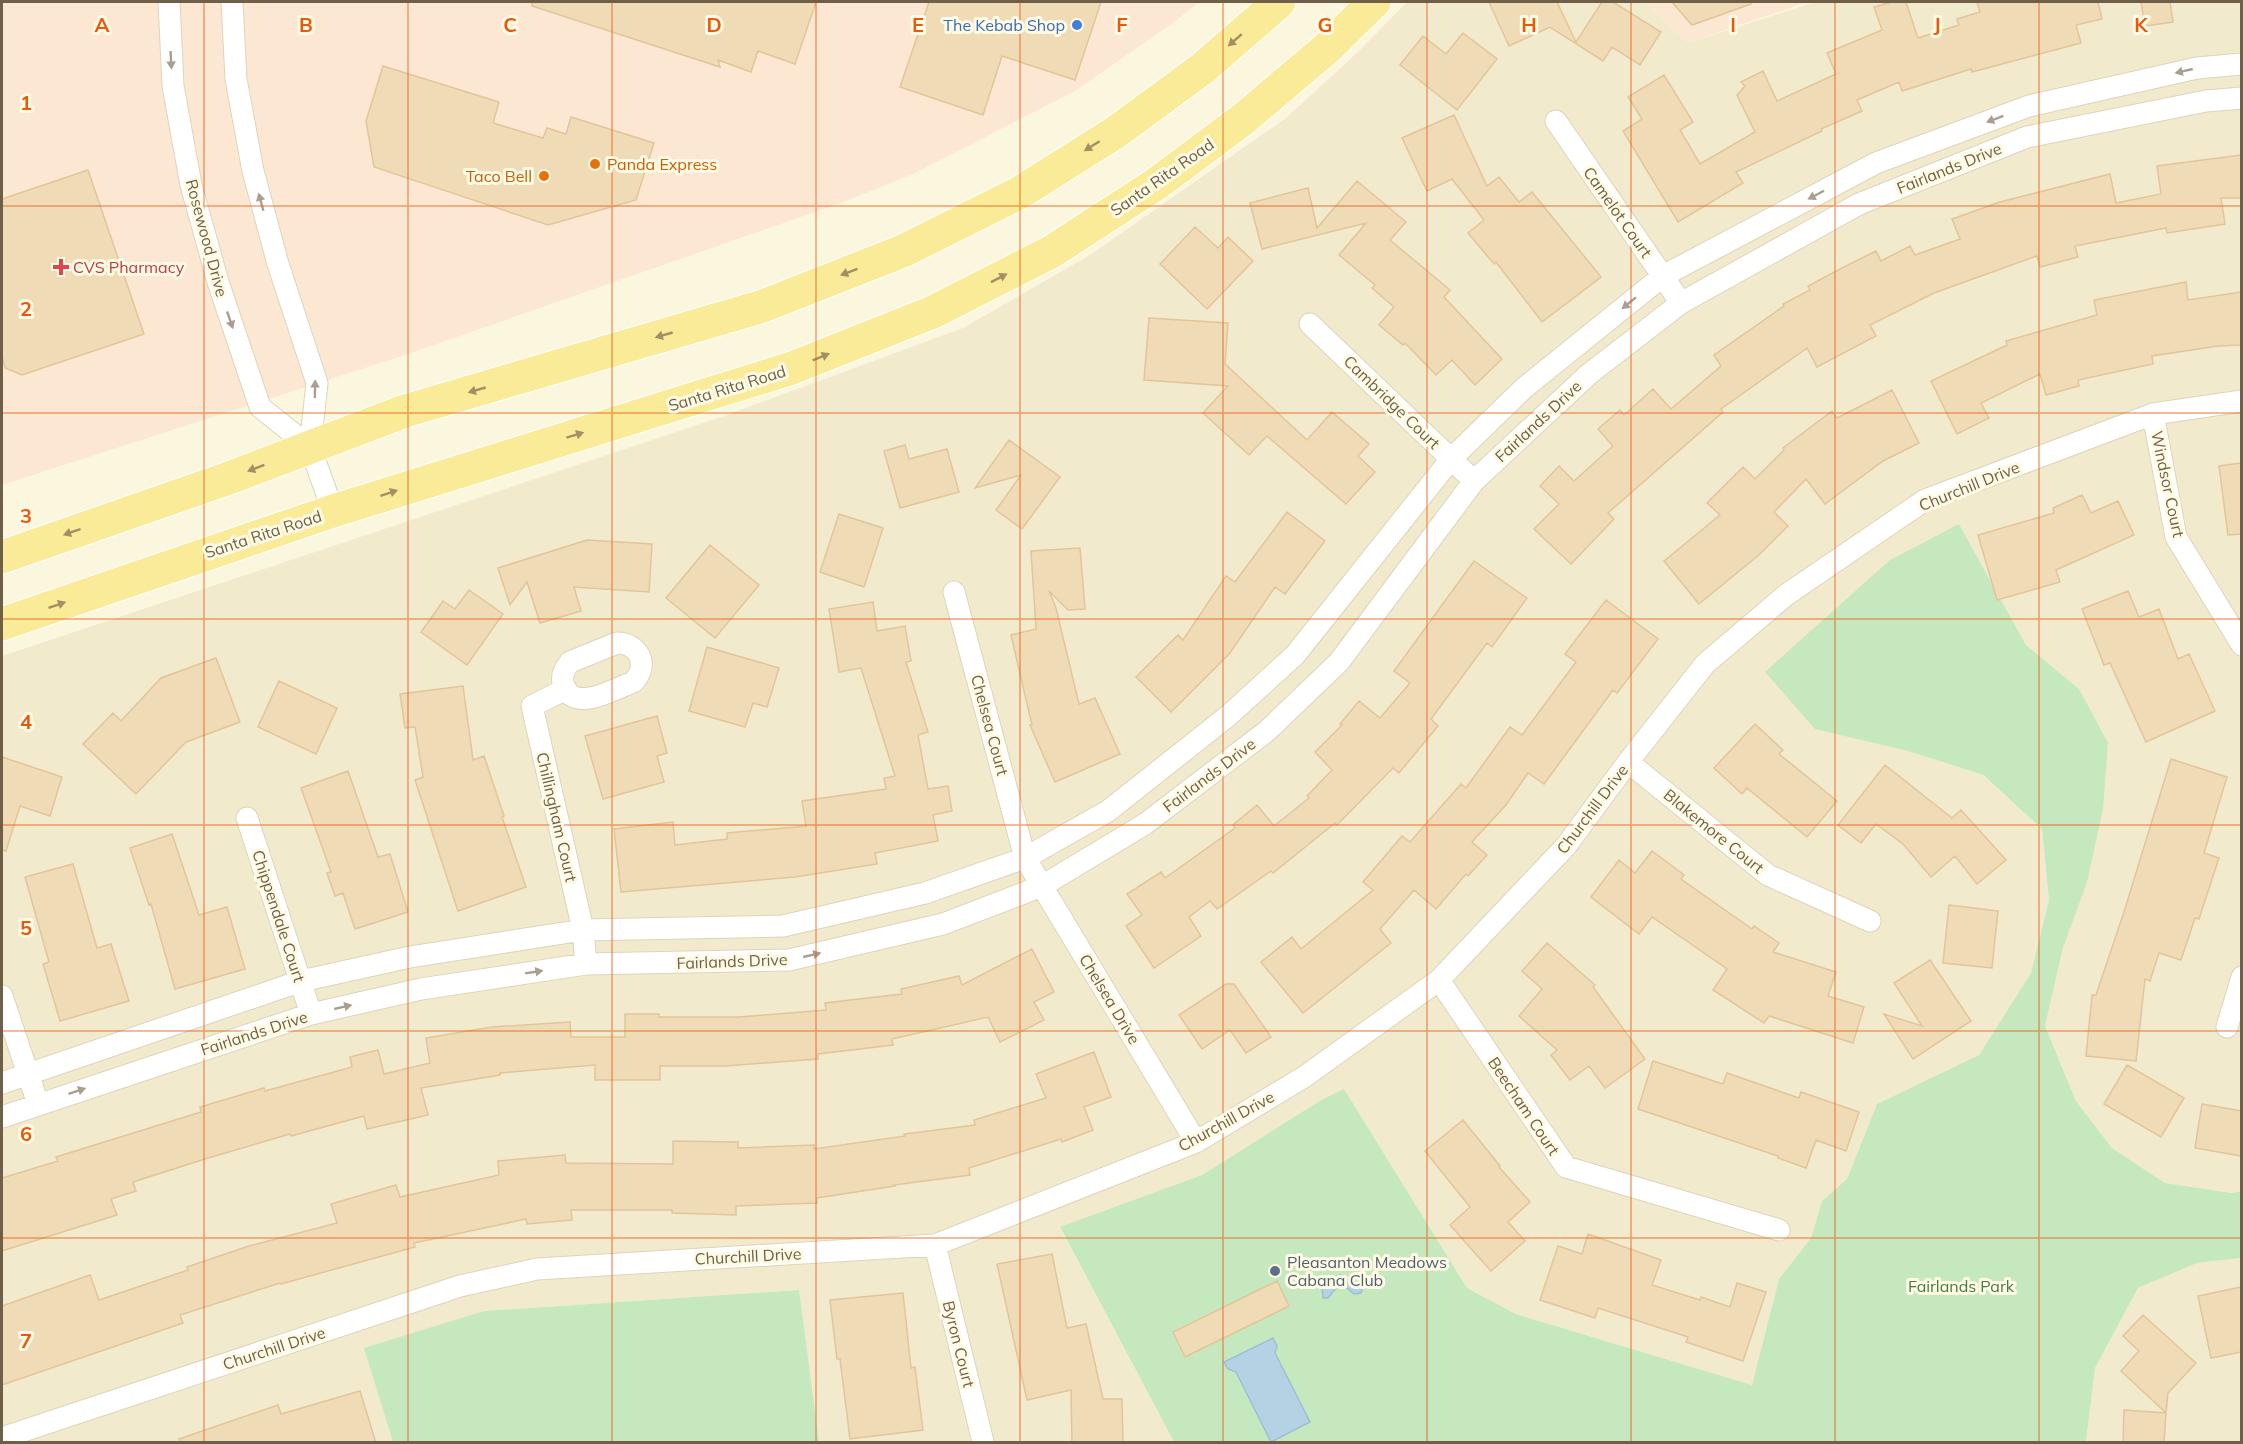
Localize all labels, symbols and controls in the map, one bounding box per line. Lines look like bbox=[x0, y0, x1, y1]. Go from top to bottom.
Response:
text: A bbox=[95, 12, 110, 37]
text: B bbox=[299, 12, 313, 37]
text: C bbox=[503, 12, 517, 37]
text: D bbox=[706, 12, 722, 37]
text: E bbox=[912, 12, 924, 37]
text: F bbox=[1116, 12, 1128, 37]
text: G bbox=[1318, 12, 1332, 37]
text: H bbox=[1521, 12, 1537, 37]
text: I bbox=[1730, 12, 1736, 37]
text: J bbox=[1933, 12, 1941, 37]
text: K bbox=[2134, 12, 2148, 37]
place label: The Kebab Shop bbox=[943, 15, 1065, 35]
marker: The Kebab Shop bbox=[1070, 18, 1084, 32]
one-way arrow bbox=[1228, 33, 1243, 46]
one-way arrow bbox=[167, 50, 176, 69]
one-way arrow bbox=[2174, 67, 2193, 76]
text: 1 bbox=[20, 90, 32, 115]
one-way arrow bbox=[1986, 114, 2004, 124]
street label: Santa Rita Road bbox=[1106, 134, 1218, 220]
street label: Fairlands Drive bbox=[1894, 138, 2004, 198]
one-way arrow bbox=[1084, 141, 1100, 152]
place label: Panda Express bbox=[607, 154, 717, 174]
marker: Panda Express bbox=[588, 157, 602, 171]
street label: Camelot Court bbox=[1579, 163, 1657, 262]
place label: Taco Bell bbox=[466, 166, 532, 186]
marker: Taco Bell bbox=[537, 169, 551, 183]
street label: Rosewood Drive bbox=[182, 177, 232, 299]
one-way arrow bbox=[1807, 190, 1824, 200]
one-way arrow bbox=[256, 193, 266, 211]
place label: CVS Pharmacy bbox=[73, 257, 185, 277]
marker: CVS Pharmacy bbox=[54, 260, 68, 274]
one-way arrow bbox=[840, 268, 858, 278]
one-way arrow bbox=[990, 274, 1008, 284]
text: 2 bbox=[20, 296, 32, 321]
one-way arrow bbox=[1622, 297, 1637, 309]
one-way arrow bbox=[226, 311, 236, 329]
one-way arrow bbox=[655, 331, 673, 340]
street label: Cambridge Court bbox=[1340, 351, 1445, 453]
one-way arrow bbox=[812, 352, 830, 361]
street label: Santa Rita Road bbox=[666, 361, 788, 415]
street label: Fairlands Drive bbox=[1491, 376, 1585, 466]
one-way arrow bbox=[310, 379, 320, 398]
one-way arrow bbox=[468, 386, 486, 395]
street label: Windsor Court bbox=[2147, 429, 2189, 539]
one-way arrow bbox=[566, 430, 584, 439]
street label: Churchill Drive bbox=[1916, 457, 2022, 515]
one-way arrow bbox=[247, 463, 265, 473]
one-way arrow bbox=[380, 487, 398, 497]
text: 3 bbox=[20, 503, 32, 528]
street label: Santa Rita Road bbox=[202, 506, 324, 562]
one-way arrow bbox=[63, 528, 81, 538]
one-way arrow bbox=[48, 599, 66, 609]
street label: Chelsea Court bbox=[967, 672, 1013, 778]
text: 4 bbox=[20, 709, 32, 734]
street label: Fairlands Drive bbox=[1159, 734, 1259, 816]
street label: Chillingham Court bbox=[532, 750, 582, 884]
street label: Churchill Drive bbox=[1552, 760, 1632, 858]
street label: Blakemore Court bbox=[1660, 784, 1769, 878]
street label: Chippendale Court bbox=[248, 847, 310, 985]
text: 5 bbox=[20, 915, 32, 940]
street label: Fairlands Drive bbox=[676, 949, 788, 973]
one-way arrow bbox=[803, 950, 821, 960]
street label: Chelsea Drive bbox=[1075, 950, 1145, 1048]
one-way arrow bbox=[525, 968, 544, 977]
one-way arrow bbox=[333, 1002, 352, 1011]
street label: Fairlands Drive bbox=[198, 1006, 310, 1060]
street label: Beecham Court bbox=[1484, 1053, 1564, 1159]
one-way arrow bbox=[68, 1086, 86, 1096]
street label: Churchill Drive bbox=[1174, 1086, 1278, 1156]
text: 6 bbox=[20, 1121, 32, 1146]
street label: Churchill Drive bbox=[694, 1243, 802, 1269]
place label: Pleasanton Meadows Cabana Club bbox=[1287, 1252, 1447, 1290]
marker: Pleasanton Meadows Cabana Club bbox=[1268, 1264, 1282, 1278]
park label: Fairlands Park bbox=[1908, 1276, 2015, 1296]
street label: Byron Court bbox=[939, 1299, 979, 1390]
street label: Churchill Drive bbox=[220, 1322, 328, 1374]
text: 7 bbox=[20, 1328, 32, 1353]

